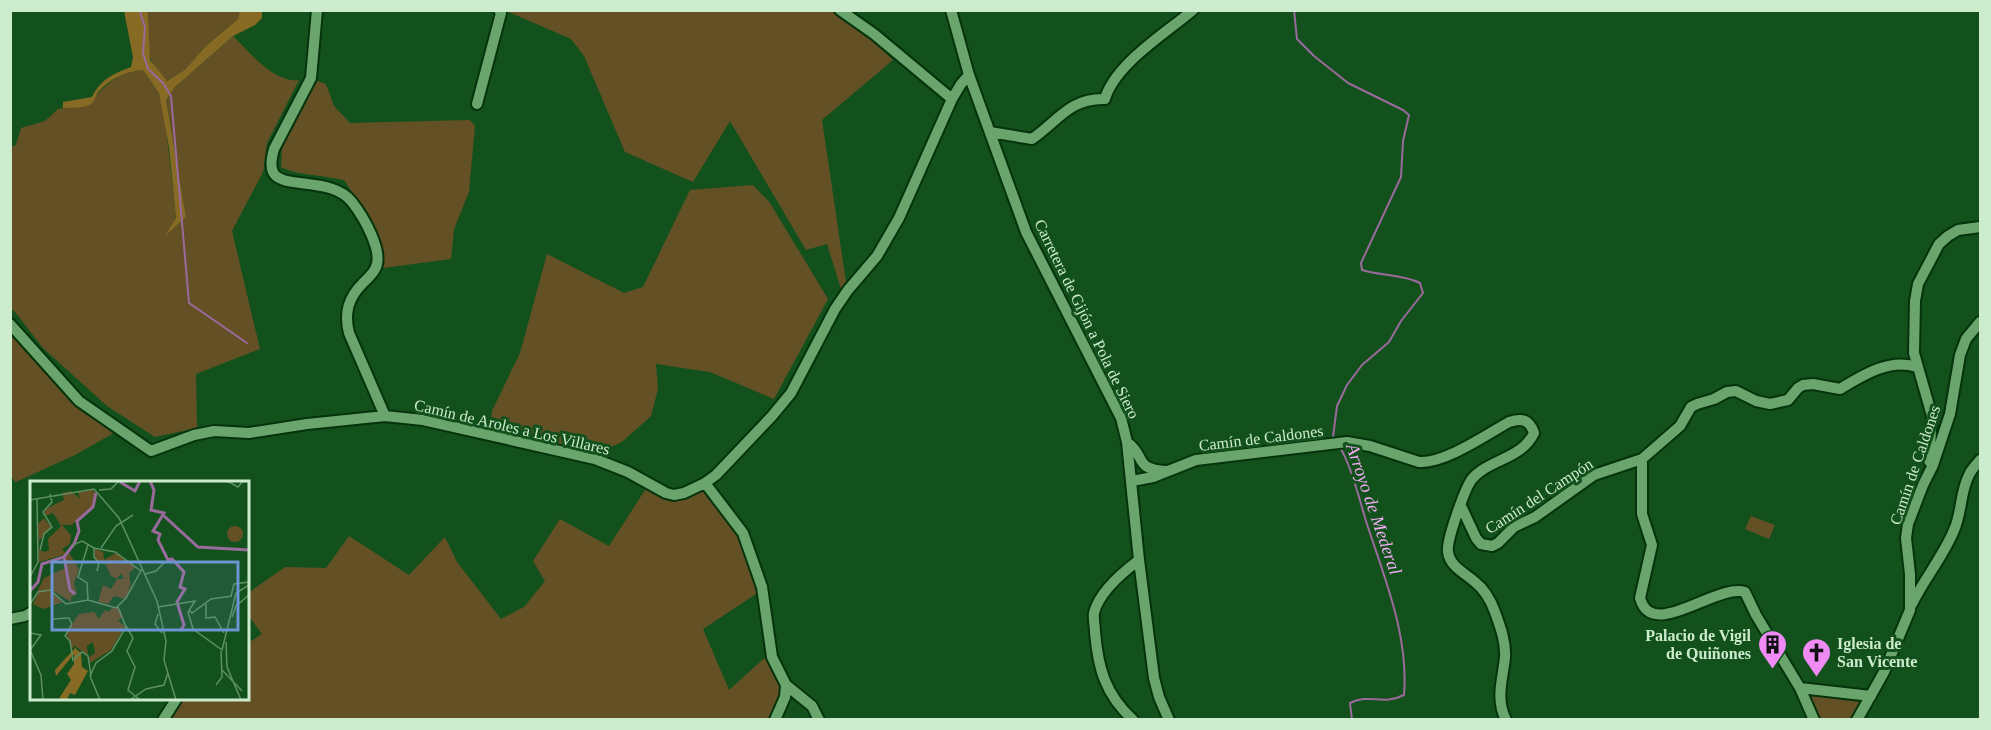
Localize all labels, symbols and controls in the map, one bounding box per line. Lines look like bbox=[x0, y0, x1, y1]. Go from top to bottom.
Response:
street label: Carretera de Gijón a Pola de Siero bbox=[1030, 217, 1143, 422]
street label: Camín de Aroles a Los Villares bbox=[413, 396, 611, 458]
street label: Camín de Caldones bbox=[1887, 403, 1943, 527]
street label: Camín de Caldones bbox=[1198, 422, 1324, 454]
water label: Arroyo de Mederal bbox=[1342, 440, 1406, 577]
street label: Camín del Campón bbox=[1482, 455, 1596, 538]
inset map bbox=[30, 481, 249, 700]
place label: Palacio de Vigil de Quiñones bbox=[1645, 627, 1752, 662]
building icon: Palacio de Vigil de Quiñones bbox=[1756, 628, 1788, 670]
place label: Iglesia de San Vicente bbox=[1837, 635, 1917, 670]
church icon: Iglesia de San Vicente bbox=[1800, 636, 1832, 678]

